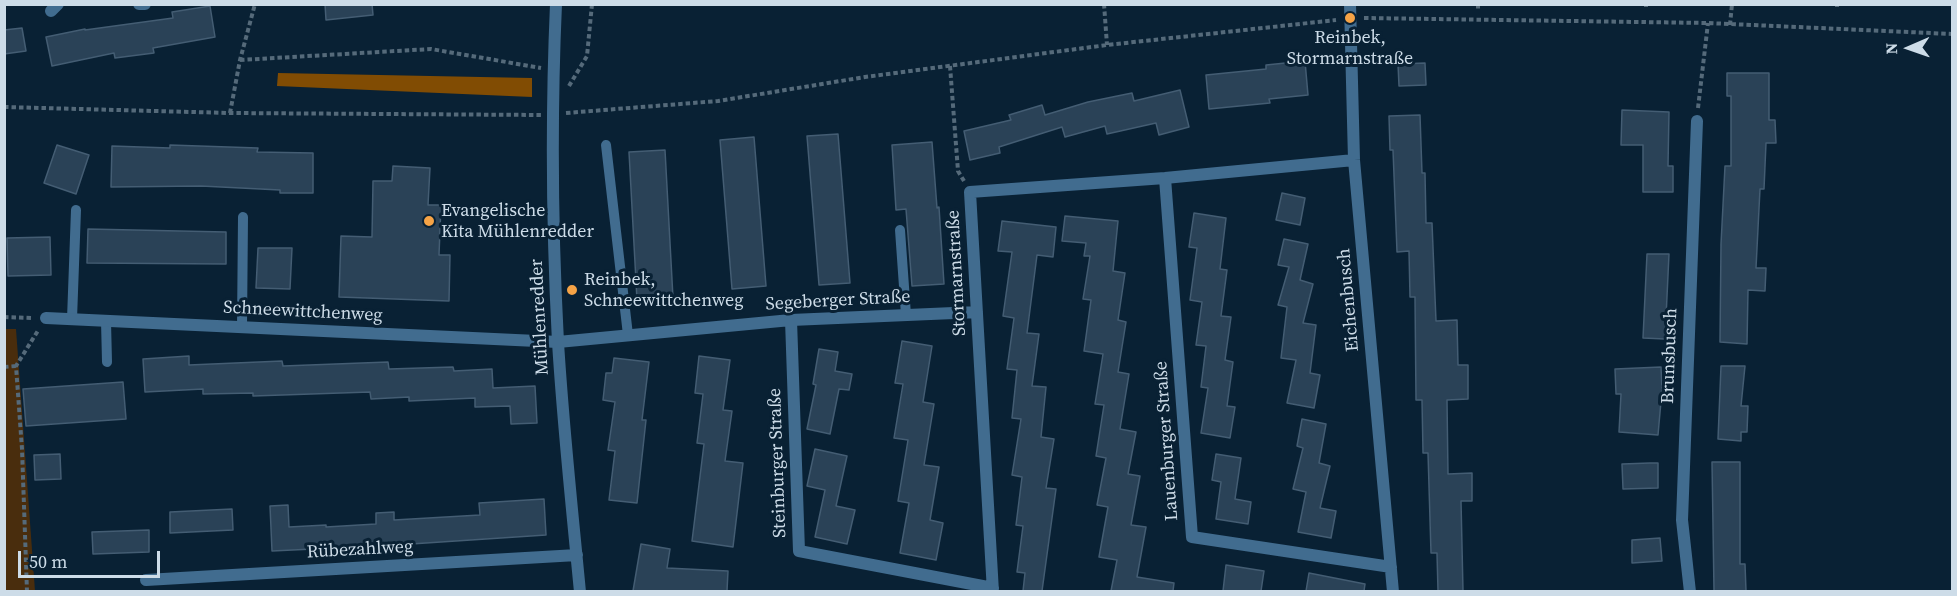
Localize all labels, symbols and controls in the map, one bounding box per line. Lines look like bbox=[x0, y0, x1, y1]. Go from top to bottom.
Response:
marker: Reinbek, Stormarnstraße bbox=[1343, 11, 1357, 25]
north arrow bbox=[1879, 18, 1939, 78]
place label: Reinbek, Stormarnstraße bbox=[1287, 27, 1413, 70]
text: N bbox=[1880, 42, 1902, 55]
place label: Evangelische Kita Mühlenredder bbox=[441, 200, 594, 242]
street label: Stormarnstraße bbox=[943, 209, 971, 337]
marker: Evangelische Kita Mühlenredder bbox=[422, 214, 436, 228]
street label: Eichenbusch bbox=[1334, 247, 1364, 353]
street label: Mühlenredder bbox=[526, 258, 554, 376]
place label: Reinbek, Schneewittchenweg bbox=[584, 269, 744, 312]
marker: Reinbek, Schneewittchenweg bbox=[565, 283, 579, 297]
street label: Segeberger Straße bbox=[765, 286, 911, 316]
street label: Schneewittchenweg bbox=[223, 297, 383, 327]
street label: Brunsbusch bbox=[1658, 308, 1682, 404]
street label: Lauenburger Straße bbox=[1151, 361, 1183, 521]
street label: Steinburger Straße bbox=[765, 388, 791, 538]
street label: Rübezahlweg bbox=[306, 536, 414, 564]
scale bar bbox=[21, 539, 164, 577]
text: 50 m bbox=[29, 549, 67, 574]

